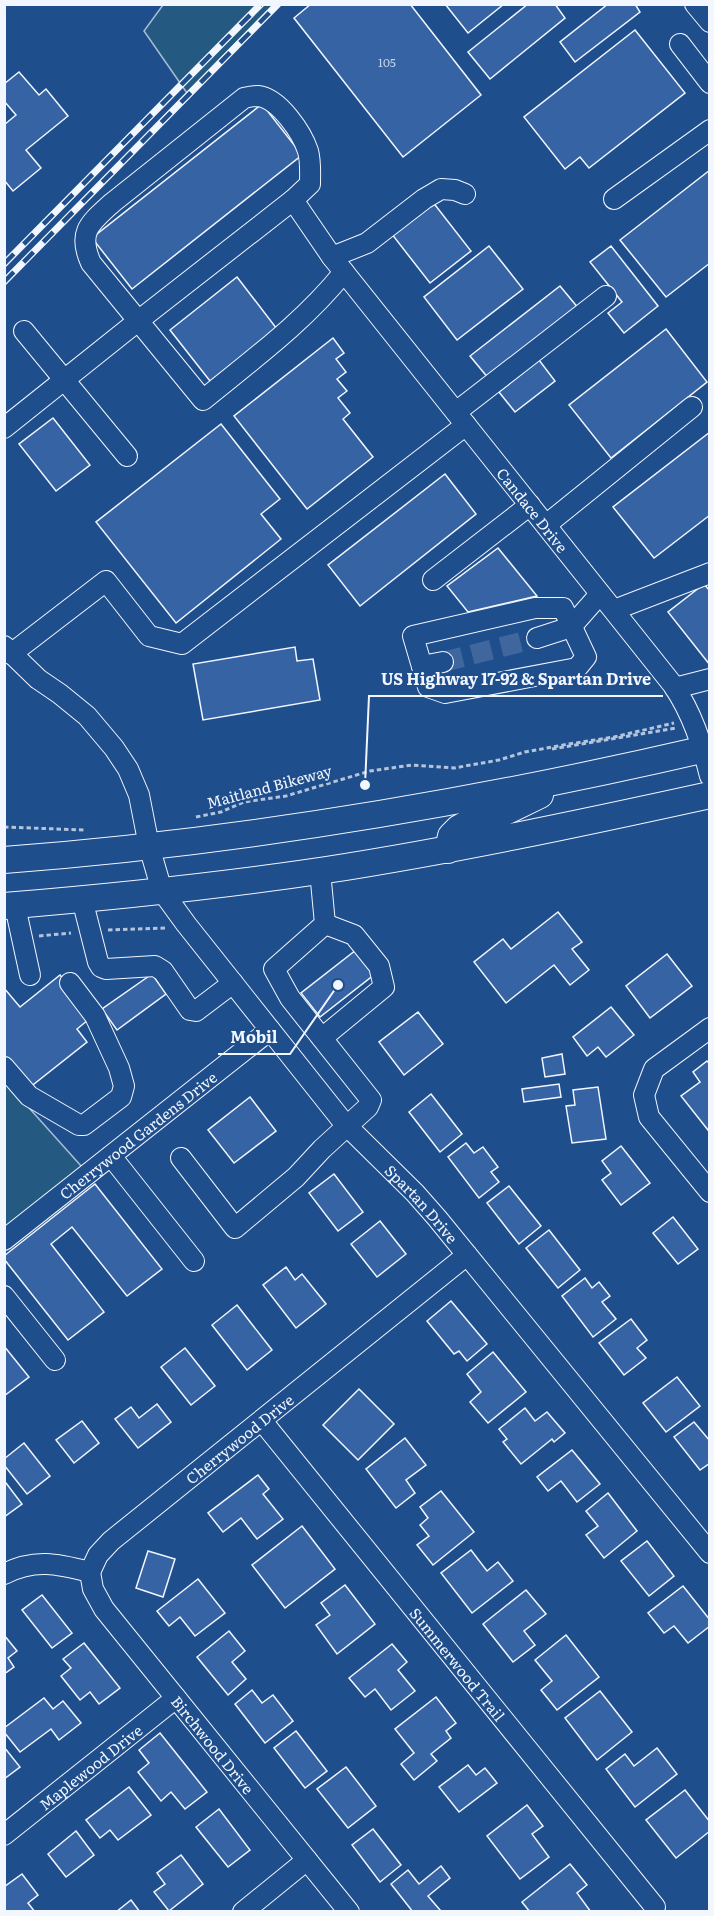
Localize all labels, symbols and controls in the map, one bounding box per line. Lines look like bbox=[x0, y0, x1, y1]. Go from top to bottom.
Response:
house number: 105 bbox=[378, 53, 396, 71]
street label: Candace Drive bbox=[492, 462, 574, 557]
callout: US Highway 17-92 & Spartan Drive bbox=[369, 662, 663, 696]
text: US Highway 17-92 & Spartan Drive bbox=[381, 666, 651, 690]
street label: Maitland Bikeway bbox=[204, 758, 334, 814]
callout: Mobil bbox=[218, 1020, 290, 1054]
text: Mobil bbox=[230, 1024, 278, 1048]
street label: Cherrywood Gardens Drive bbox=[54, 1065, 221, 1204]
street label: Spartan Drive bbox=[380, 1159, 464, 1248]
street label: Cherrywood Drive bbox=[180, 1388, 298, 1489]
street label: Summerwood Trail bbox=[405, 1602, 511, 1725]
street label: Birchwood Drive bbox=[166, 1690, 260, 1799]
street label: Maplewood Drive bbox=[34, 1718, 147, 1815]

